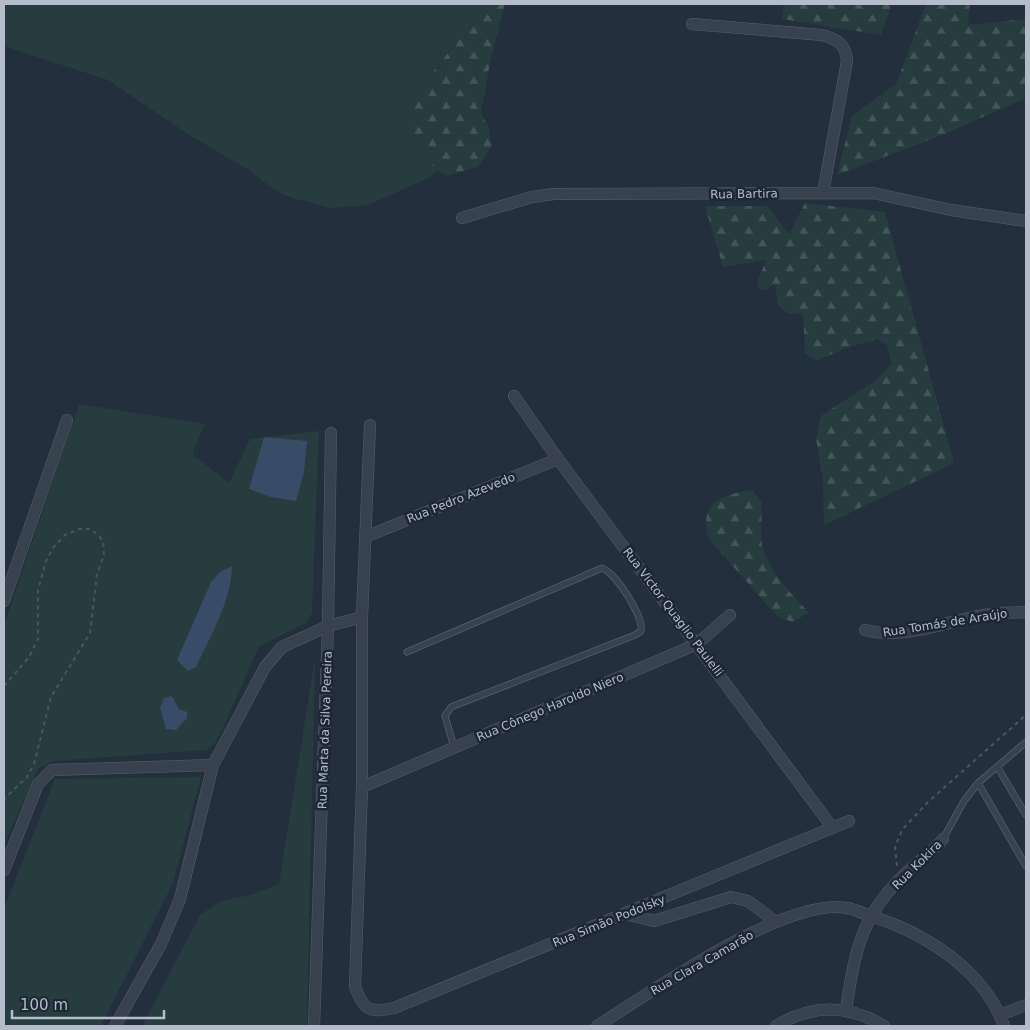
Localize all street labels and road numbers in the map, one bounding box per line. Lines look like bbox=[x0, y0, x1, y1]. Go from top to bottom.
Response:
street label: Rua Bartira bbox=[710, 186, 778, 202]
street label: Rua Pedro Azevedo bbox=[405, 470, 517, 526]
street label: Rua Victor Quaglio Paulelli bbox=[620, 545, 726, 679]
street label: Rua Tomás de Araújo bbox=[882, 606, 1008, 640]
street label: Rua Marta da Silva Pereira bbox=[315, 651, 335, 809]
street label: Rua Cônego Haroldo Niero bbox=[474, 670, 626, 744]
street label: Rua Kokira bbox=[890, 838, 944, 892]
street label: Rua Simão Podolsky bbox=[551, 892, 667, 950]
street label: Rua Clara Camarão bbox=[648, 928, 756, 998]

